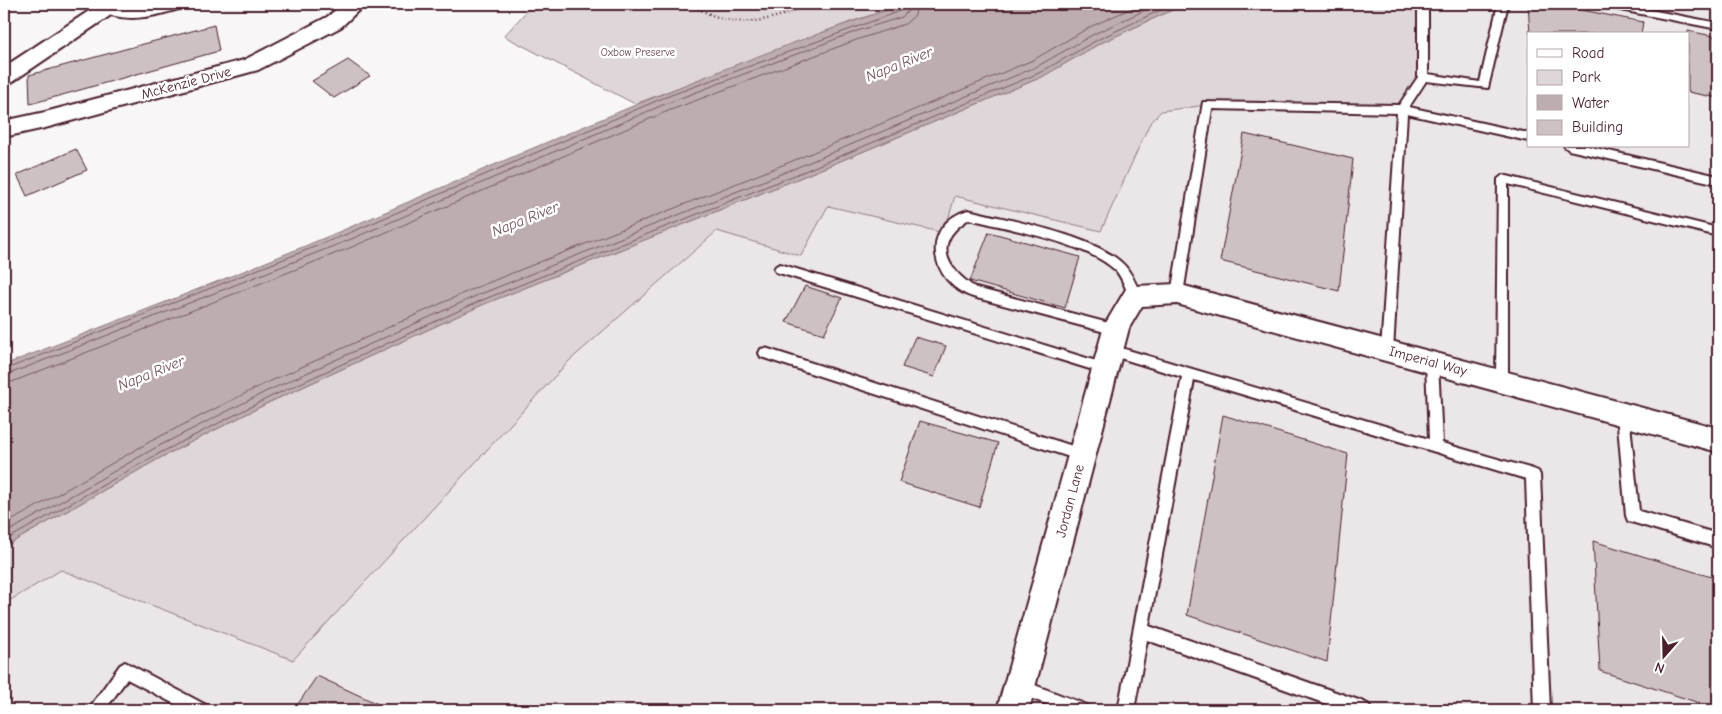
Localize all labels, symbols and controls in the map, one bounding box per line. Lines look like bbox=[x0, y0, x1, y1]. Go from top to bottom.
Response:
legend bbox=[1527, 32, 1690, 148]
water label: Napa River bbox=[863, 42, 936, 86]
text: Road bbox=[1572, 44, 1604, 62]
park label: Oxbow Preserve bbox=[601, 46, 676, 59]
street label: McKenzie Drive bbox=[139, 63, 233, 103]
text: Park bbox=[1572, 68, 1601, 86]
text: Water bbox=[1572, 94, 1609, 112]
text: Building bbox=[1572, 118, 1623, 136]
water label: Napa River bbox=[489, 197, 562, 241]
street label: Imperial Way bbox=[1387, 342, 1469, 380]
water label: Napa River bbox=[115, 351, 188, 395]
street label: Jordan Lane bbox=[1052, 463, 1088, 539]
north arrow bbox=[1640, 632, 1690, 682]
text: N bbox=[1653, 658, 1667, 677]

